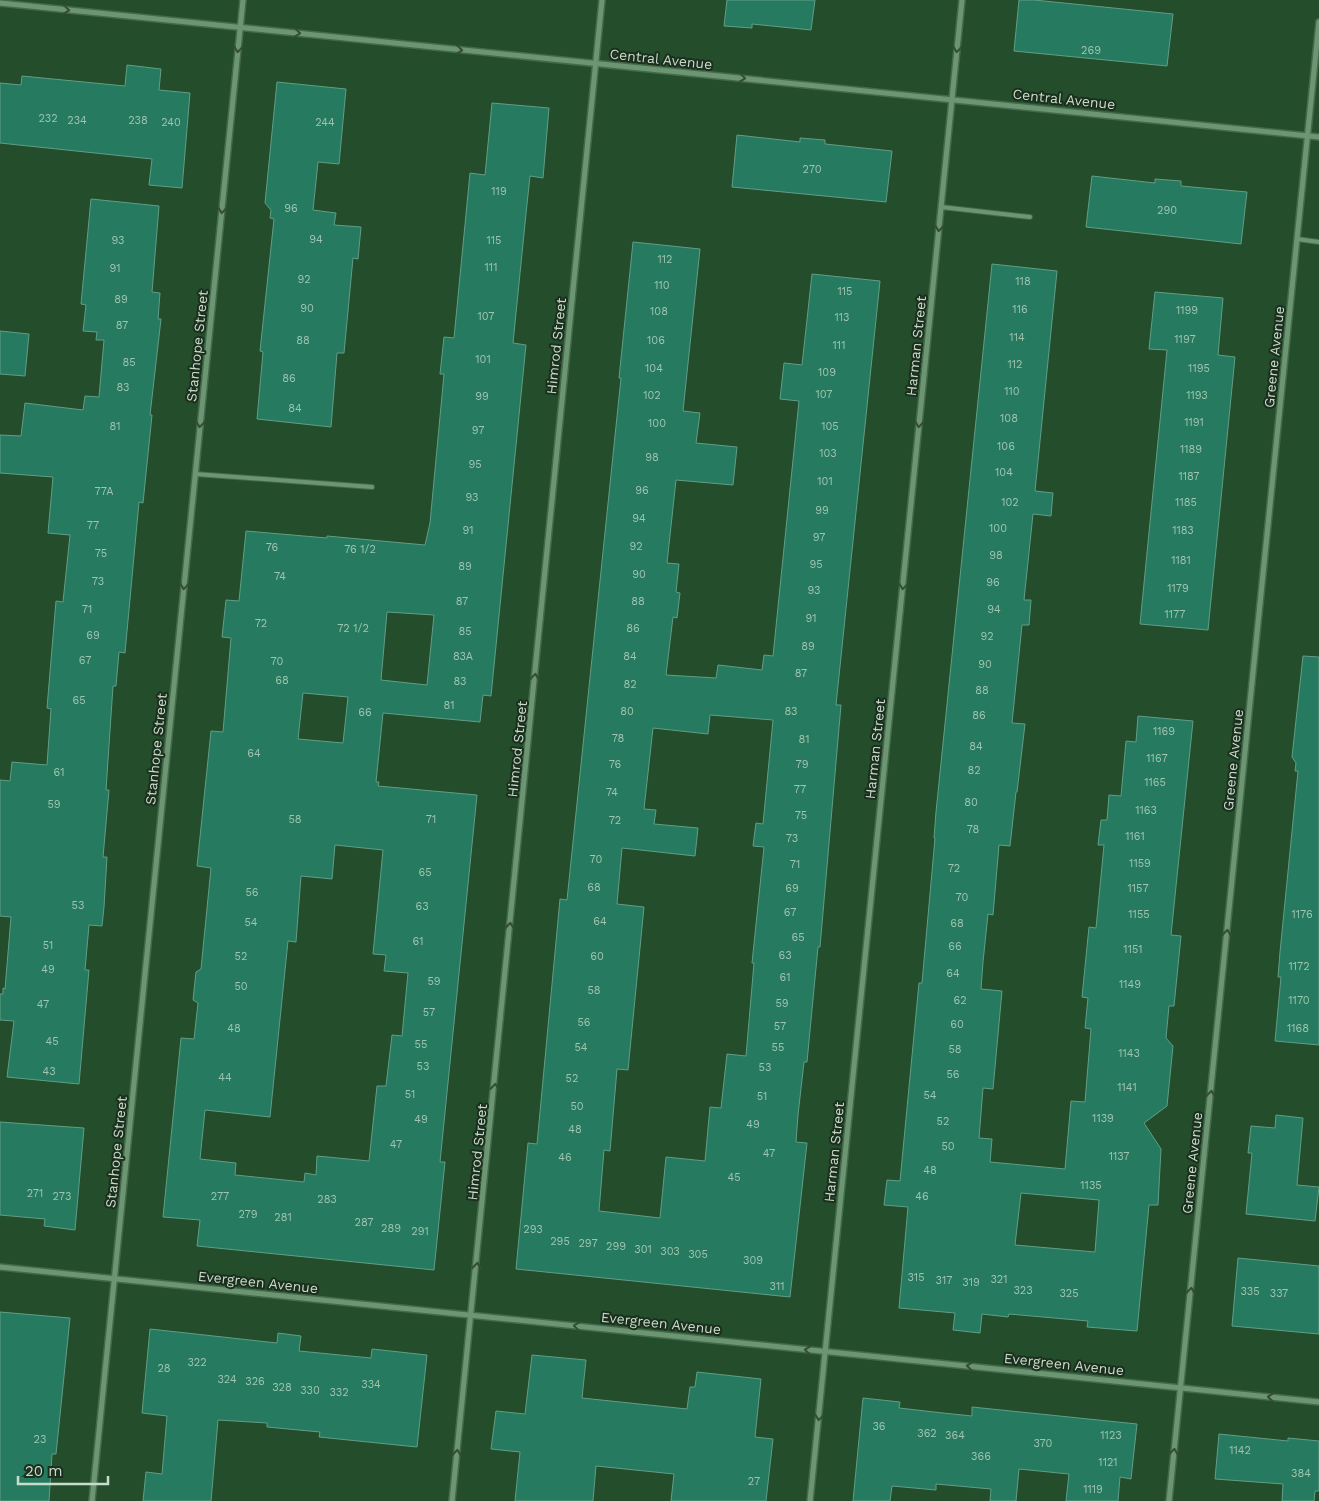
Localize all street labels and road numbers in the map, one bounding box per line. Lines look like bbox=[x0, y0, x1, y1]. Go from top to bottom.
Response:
street label: Central Avenue bbox=[609, 46, 713, 72]
street label: Central Avenue bbox=[1012, 86, 1116, 112]
street label: Stanhope Street bbox=[183, 289, 211, 403]
street label: Harman Street bbox=[903, 295, 929, 397]
street label: Himrod Street bbox=[543, 297, 569, 395]
street label: Greene Avenue bbox=[1261, 305, 1287, 409]
street label: Stanhope Street bbox=[142, 692, 170, 806]
street label: Harman Street bbox=[862, 698, 888, 800]
street label: Himrod Street bbox=[504, 700, 530, 798]
street label: Greene Avenue bbox=[1220, 708, 1246, 812]
street label: Stanhope Street bbox=[102, 1095, 130, 1209]
street label: Harman Street bbox=[821, 1101, 847, 1203]
street label: Himrod Street bbox=[464, 1103, 490, 1201]
street label: Greene Avenue bbox=[1179, 1111, 1205, 1215]
street label: Evergreen Avenue bbox=[197, 1268, 319, 1296]
street label: Evergreen Avenue bbox=[600, 1309, 722, 1337]
street label: Evergreen Avenue bbox=[1003, 1350, 1125, 1378]

